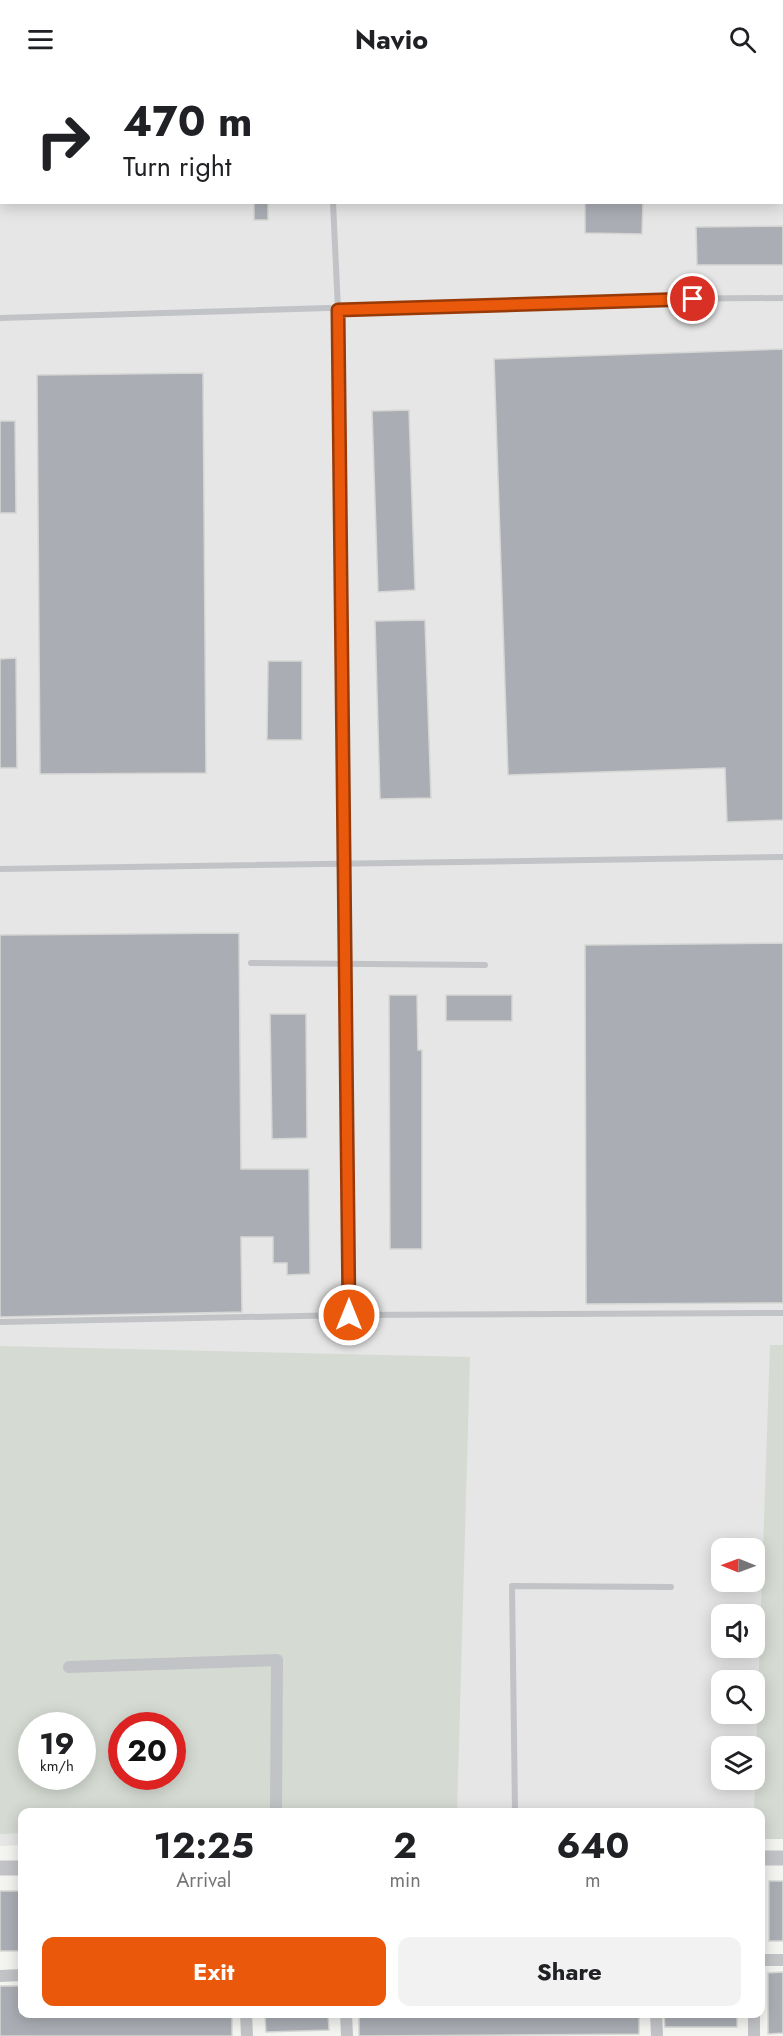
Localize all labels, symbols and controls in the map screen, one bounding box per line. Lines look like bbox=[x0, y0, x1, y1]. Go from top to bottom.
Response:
text: Navio bbox=[355, 20, 428, 59]
icon: menu bbox=[24, 23, 57, 56]
icon: search bbox=[726, 23, 759, 56]
text: 470 m bbox=[123, 91, 253, 152]
icon: right bbox=[24, 102, 102, 180]
text: Turn right bbox=[123, 147, 231, 186]
pin bbox=[667, 273, 718, 324]
icon: arrive bbox=[676, 282, 709, 315]
position arrow bbox=[317, 1283, 381, 1347]
north arrow bbox=[711, 1538, 765, 1592]
map controls bbox=[711, 1538, 765, 1790]
button: sound bbox=[711, 1604, 765, 1658]
button: search bbox=[711, 1670, 765, 1724]
speed limit sign: 20 bbox=[108, 1712, 186, 1790]
text: 19 bbox=[39, 1722, 75, 1765]
button: layers bbox=[711, 1736, 765, 1790]
text: km/h bbox=[40, 1755, 74, 1777]
text: 12:25 bbox=[154, 1819, 254, 1871]
text: 2 bbox=[393, 1819, 417, 1871]
text: 640 bbox=[556, 1819, 629, 1871]
text: Arrival bbox=[176, 1866, 231, 1895]
text: min bbox=[390, 1866, 421, 1895]
text: m bbox=[585, 1866, 601, 1895]
button: Exit bbox=[42, 1937, 386, 2006]
button: Share bbox=[398, 1937, 741, 2006]

